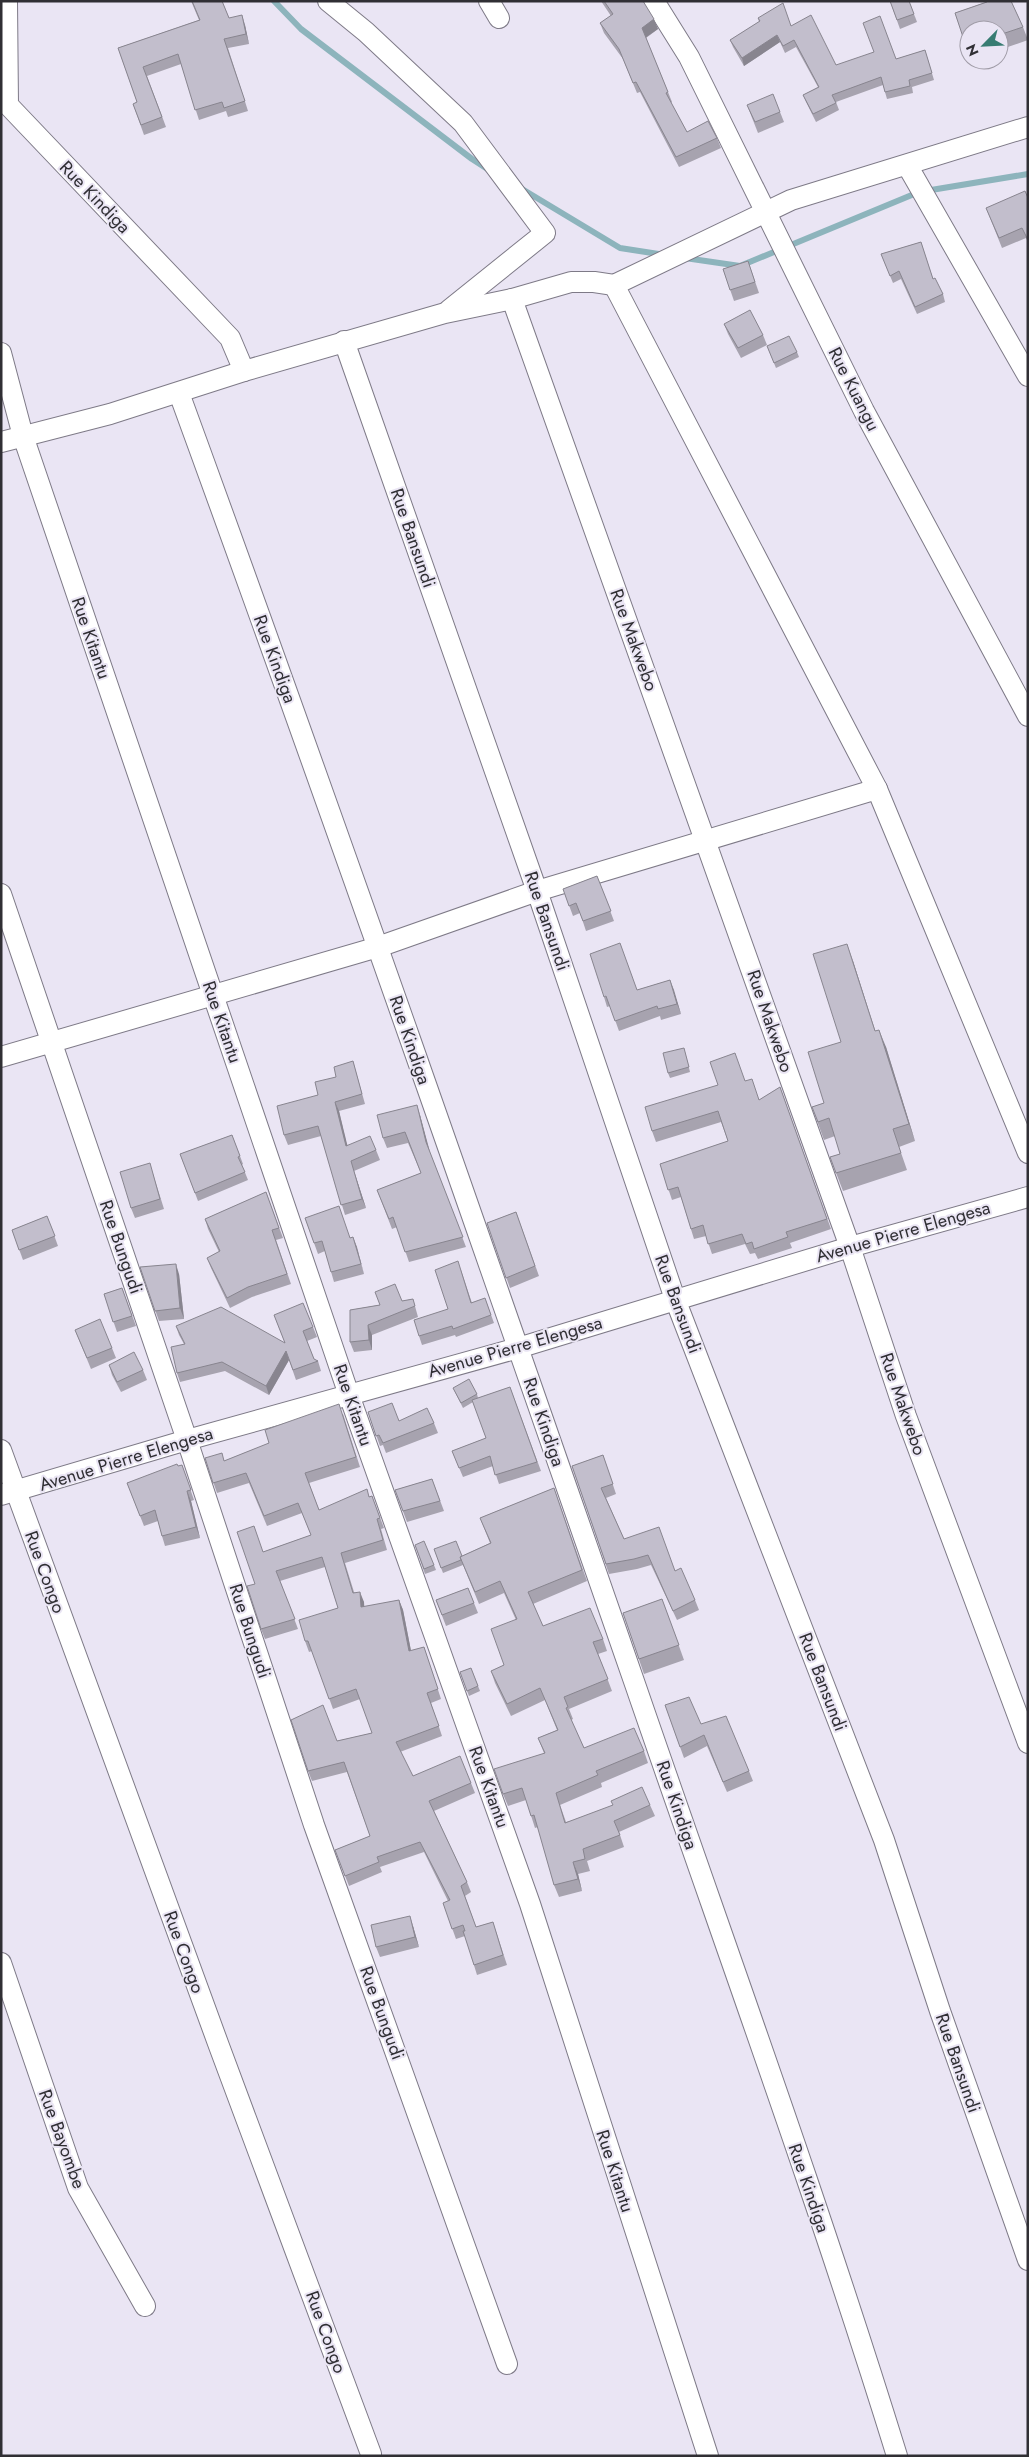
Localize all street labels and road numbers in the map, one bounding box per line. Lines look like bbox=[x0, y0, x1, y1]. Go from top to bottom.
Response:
street label: Rue Kindiga bbox=[54, 155, 136, 239]
street label: Rue Kuangu bbox=[822, 343, 886, 435]
street label: Rue Bansundi bbox=[384, 485, 442, 591]
street label: Rue Makwebo bbox=[603, 585, 665, 695]
street label: Rue Kitantu bbox=[65, 593, 117, 683]
street label: Rue Kindiga bbox=[247, 611, 303, 707]
street label: Rue Bansundi bbox=[518, 868, 576, 974]
street label: Rue Makwebo bbox=[740, 966, 800, 1076]
street label: Rue Kitantu bbox=[196, 977, 248, 1067]
street label: Rue Kindiga bbox=[383, 992, 437, 1088]
street label: Avenue Pierre Elengesa bbox=[813, 1195, 993, 1269]
street label: Rue Bungudi bbox=[93, 1197, 149, 1297]
street label: Rue Bansundi bbox=[648, 1251, 708, 1357]
street label: Avenue Pierre Elengesa bbox=[425, 1310, 605, 1384]
street label: Rue Makwebo bbox=[873, 1349, 933, 1459]
street label: Rue Kitantu bbox=[327, 1360, 379, 1450]
street label: Rue Kindiga bbox=[517, 1374, 571, 1470]
street label: Avenue Pierre Elengesa bbox=[36, 1420, 216, 1498]
street label: Rue Congo bbox=[18, 1527, 72, 1617]
street label: Rue Bungudi bbox=[223, 1580, 277, 1682]
street label: Rue Bansundi bbox=[792, 1629, 854, 1735]
street label: Rue Kitantu bbox=[462, 1742, 516, 1832]
street label: Rue Kindiga bbox=[650, 1757, 704, 1853]
street label: Rue Congo bbox=[157, 1907, 211, 1997]
street label: Rue Bungudi bbox=[353, 1963, 411, 2063]
street label: Rue Bansundi bbox=[929, 2010, 987, 2116]
street label: Rue Bayombe bbox=[32, 2086, 92, 2192]
street label: Rue Kitantu bbox=[589, 2126, 641, 2216]
street label: Rue Kindiga bbox=[782, 2140, 836, 2236]
street label: Rue Congo bbox=[299, 2287, 353, 2377]

